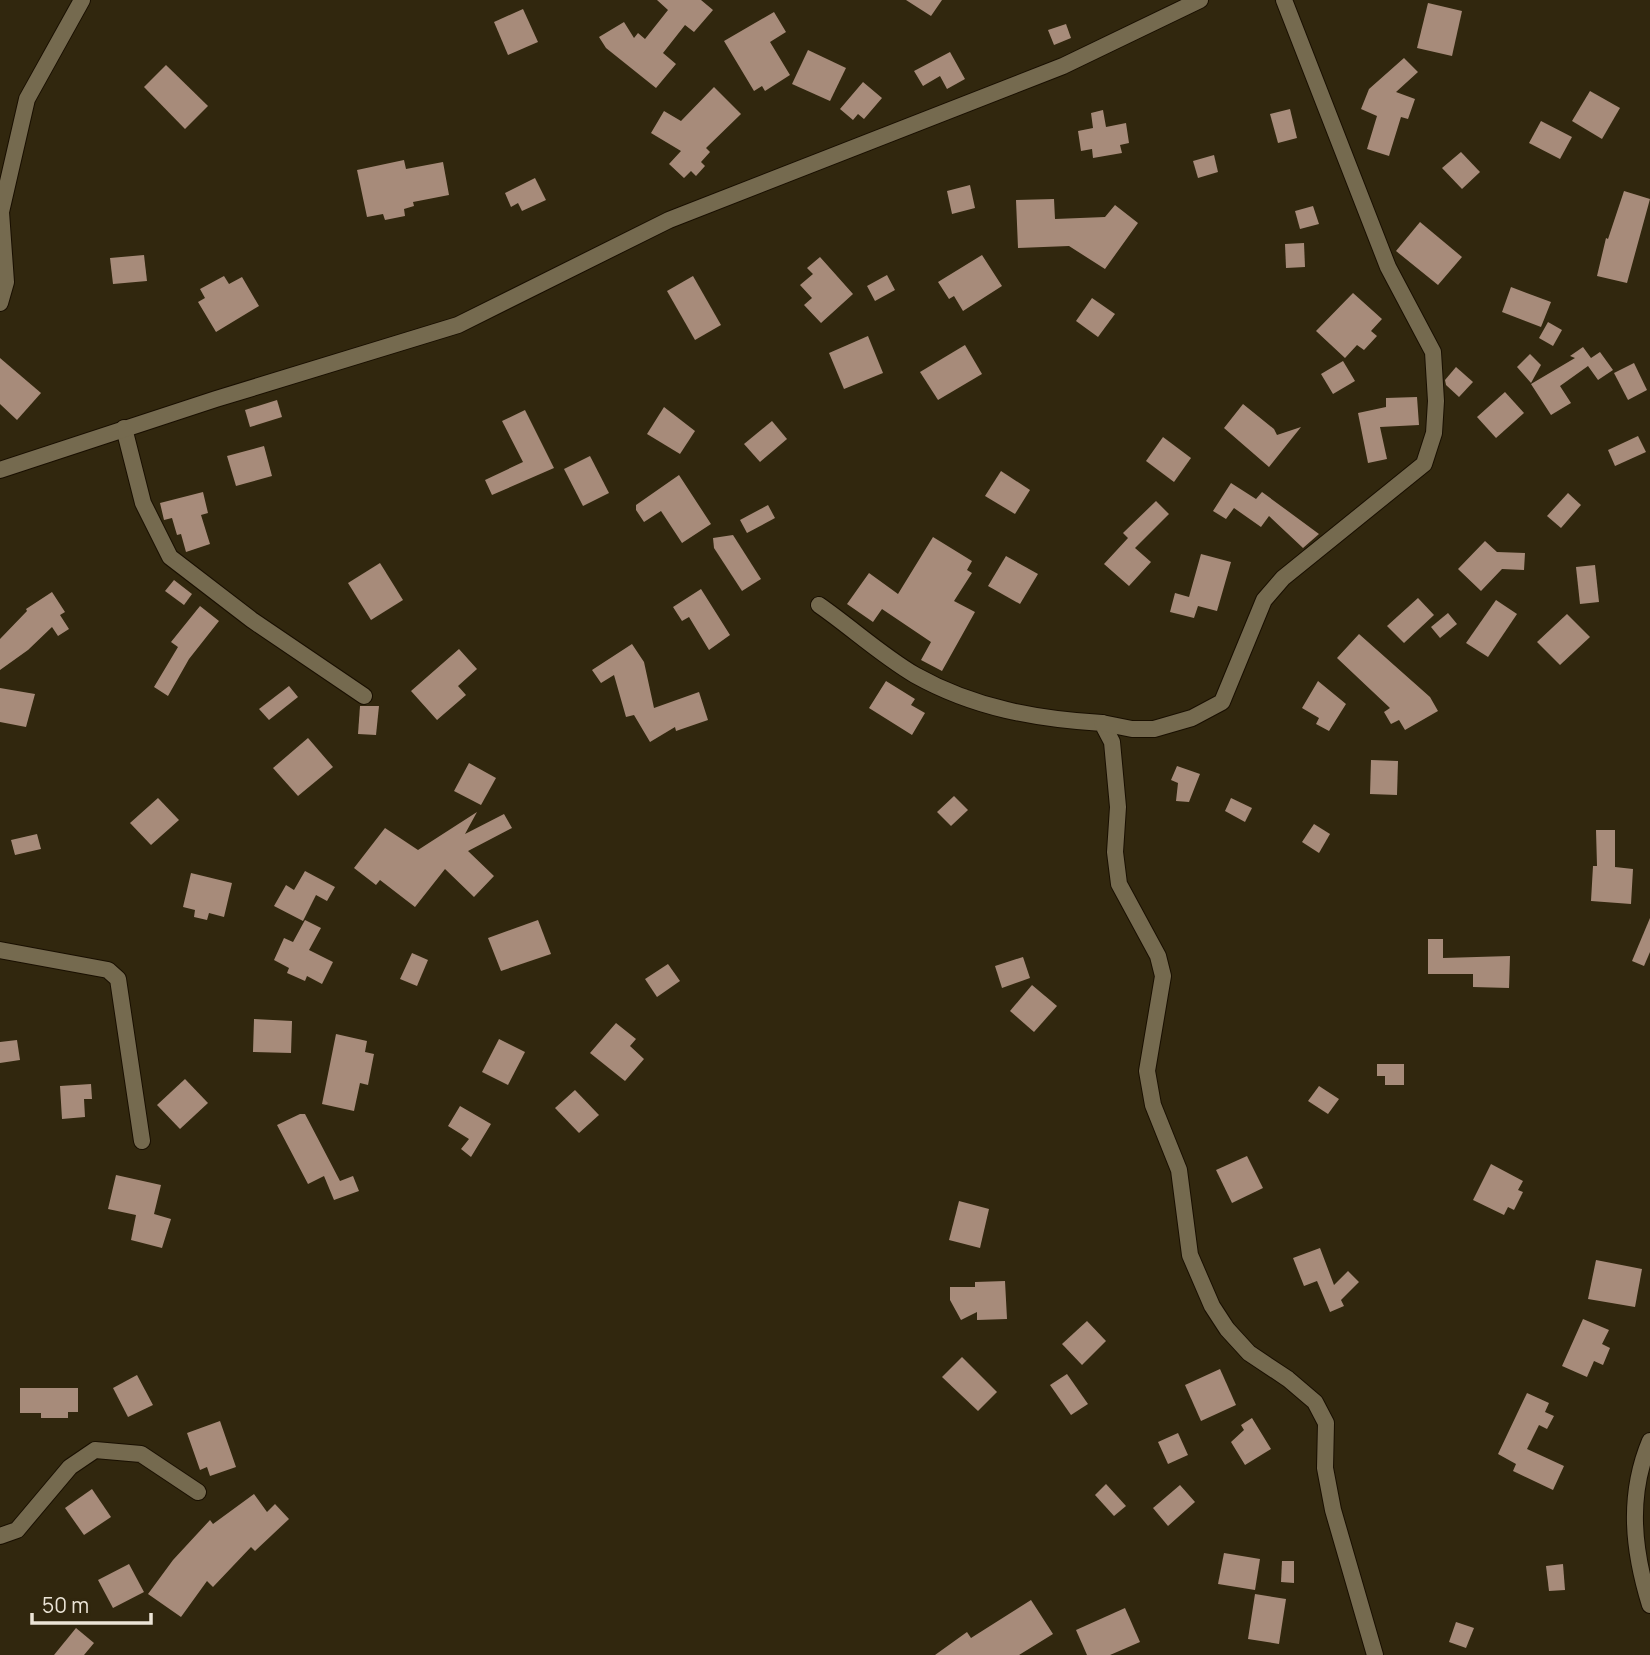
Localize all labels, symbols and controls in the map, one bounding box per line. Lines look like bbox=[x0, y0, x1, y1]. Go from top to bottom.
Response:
scale bar bbox=[32, 1582, 150, 1626]
text: 50 m bbox=[42, 1591, 89, 1619]

